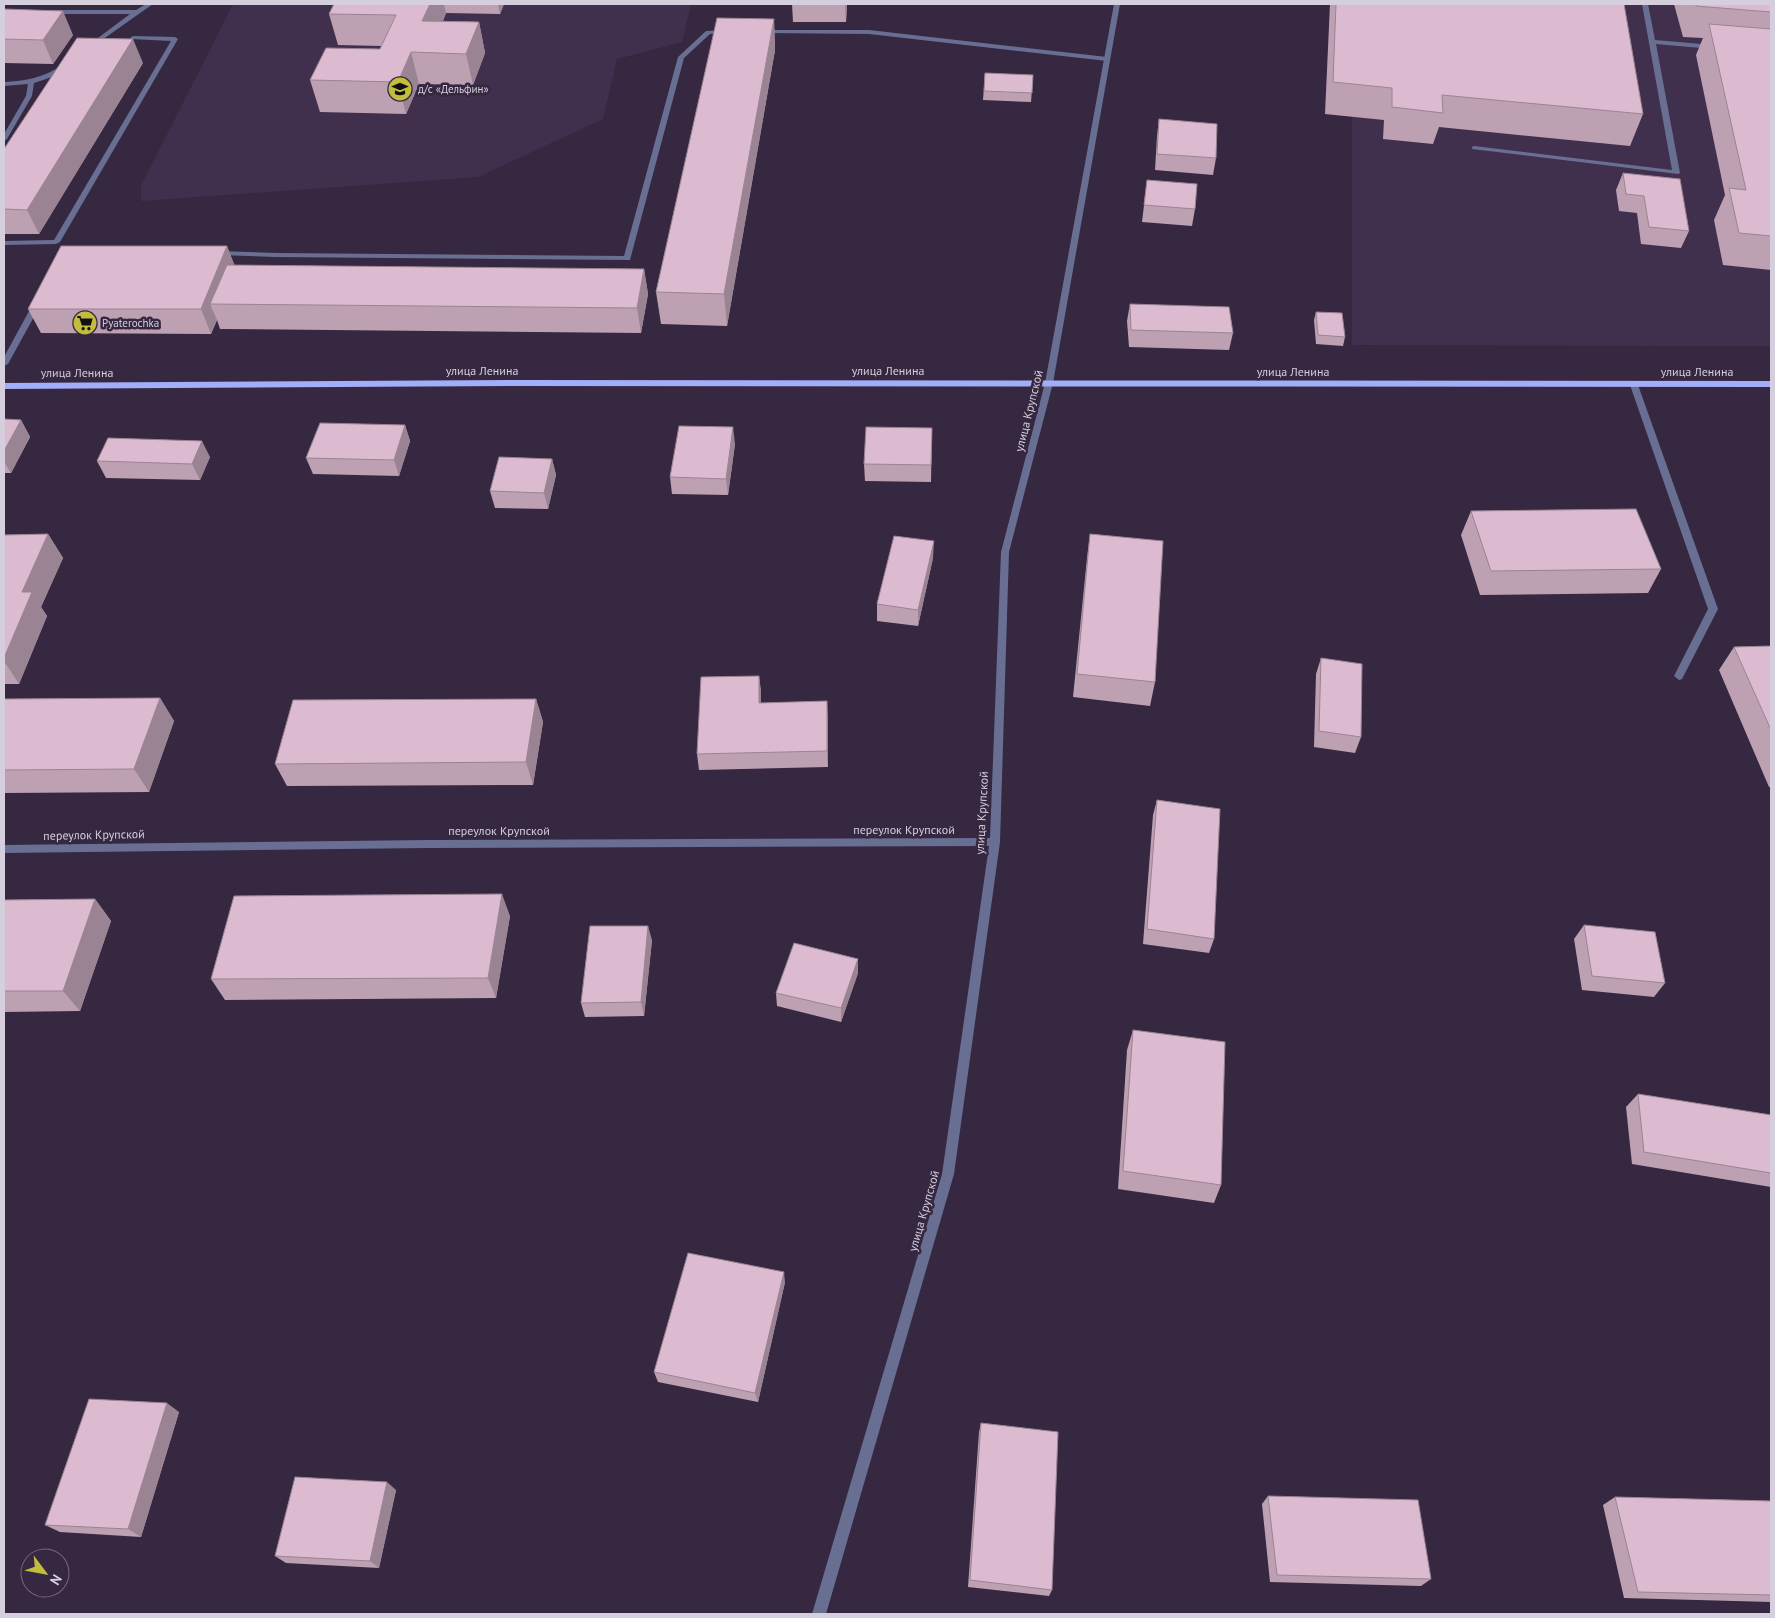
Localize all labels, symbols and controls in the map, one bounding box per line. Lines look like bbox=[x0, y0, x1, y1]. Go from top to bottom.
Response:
school or university icon: д/с «Дельфин» bbox=[387, 76, 413, 102]
place label: д/с «Дельфин» bbox=[418, 82, 489, 96]
supermarket icon: Pyaterochka bbox=[72, 310, 98, 336]
place label: Pyaterochka bbox=[102, 316, 159, 330]
street label: улица Ленина bbox=[446, 363, 518, 378]
street label: улица Ленина bbox=[852, 363, 924, 378]
street label: улица Ленина bbox=[1257, 364, 1329, 379]
street label: улица Ленина bbox=[1661, 364, 1733, 379]
street label: улица Ленина bbox=[41, 365, 113, 380]
street label: улица Крупской bbox=[1011, 369, 1046, 453]
street label: улица Крупской bbox=[972, 771, 991, 855]
street label: переулок Крупской bbox=[853, 822, 955, 837]
street label: переулок Крупской bbox=[448, 823, 550, 838]
street label: переулок Крупской bbox=[43, 826, 145, 843]
street label: улица Крупской bbox=[905, 1169, 942, 1253]
north arrow bbox=[20, 1548, 70, 1598]
text: N bbox=[46, 1571, 66, 1589]

